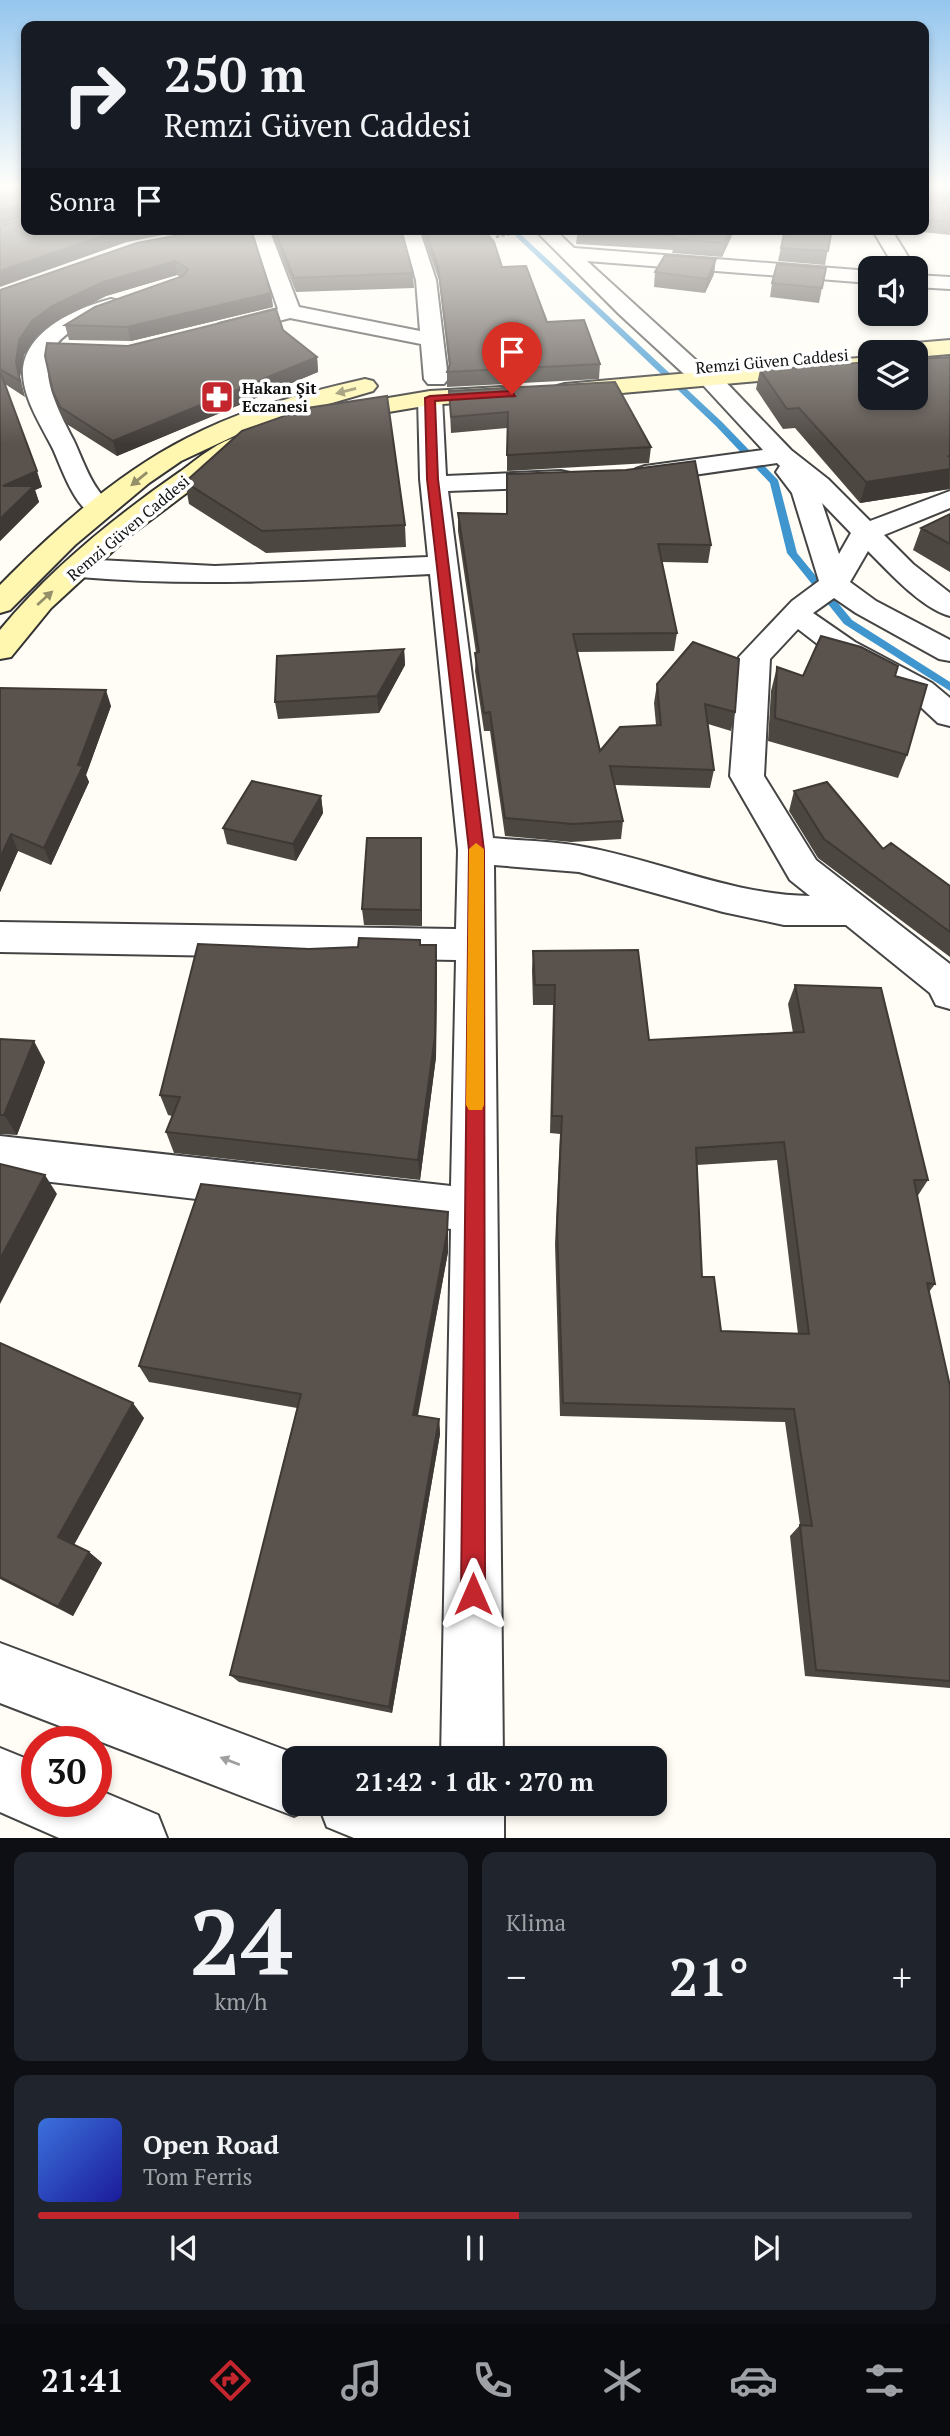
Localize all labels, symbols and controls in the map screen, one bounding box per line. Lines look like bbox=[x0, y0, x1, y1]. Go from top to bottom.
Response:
text: 250 m bbox=[164, 41, 306, 106]
icon: right bbox=[49, 49, 140, 140]
text: Remzi Güven Caddesi bbox=[164, 104, 471, 146]
icon: arrive bbox=[130, 182, 168, 220]
text: Sonra bbox=[49, 184, 116, 218]
map controls bbox=[858, 256, 928, 410]
button: sound bbox=[858, 256, 928, 326]
pin bbox=[482, 322, 542, 394]
icon: arrive bbox=[493, 333, 531, 371]
button: layers bbox=[858, 340, 928, 410]
street label: Remzi Güven Caddesi bbox=[695, 343, 850, 379]
place label: Hakan Şit Eczanesi bbox=[242, 377, 317, 417]
pharmacy icon: Hakan Şit Eczanesi bbox=[198, 378, 236, 416]
one-way arrow bbox=[335, 386, 357, 397]
street label: Remzi Güven Caddesi bbox=[62, 470, 194, 586]
one-way arrow bbox=[130, 472, 148, 487]
one-way arrow bbox=[36, 591, 53, 607]
position arrow bbox=[436, 1557, 510, 1631]
speed limit sign: 30 bbox=[21, 1726, 112, 1817]
one-way arrow bbox=[219, 1755, 240, 1766]
text: 21:42 · 1 dk · 270 m bbox=[355, 1764, 594, 1798]
text: 24 bbox=[190, 1880, 292, 2001]
text: Klima bbox=[506, 1907, 566, 1938]
text: 21° bbox=[669, 1942, 749, 2011]
text: − bbox=[506, 1952, 526, 2002]
text: + bbox=[892, 1952, 912, 2002]
text: km/h bbox=[214, 1986, 268, 2017]
text: Open Road bbox=[143, 2127, 279, 2161]
text: Tom Ferris bbox=[143, 2161, 253, 2192]
icon: previous bbox=[165, 2229, 203, 2267]
icon: pause bbox=[456, 2229, 494, 2267]
icon: next bbox=[747, 2229, 785, 2267]
icon: directions bbox=[206, 2356, 255, 2405]
icon: music bbox=[337, 2356, 386, 2405]
icon: phone bbox=[468, 2356, 517, 2405]
icon: climate bbox=[598, 2356, 647, 2405]
icon: car bbox=[729, 2356, 778, 2405]
icon: filters bbox=[860, 2356, 909, 2405]
text: 21:41 bbox=[41, 2359, 124, 2401]

